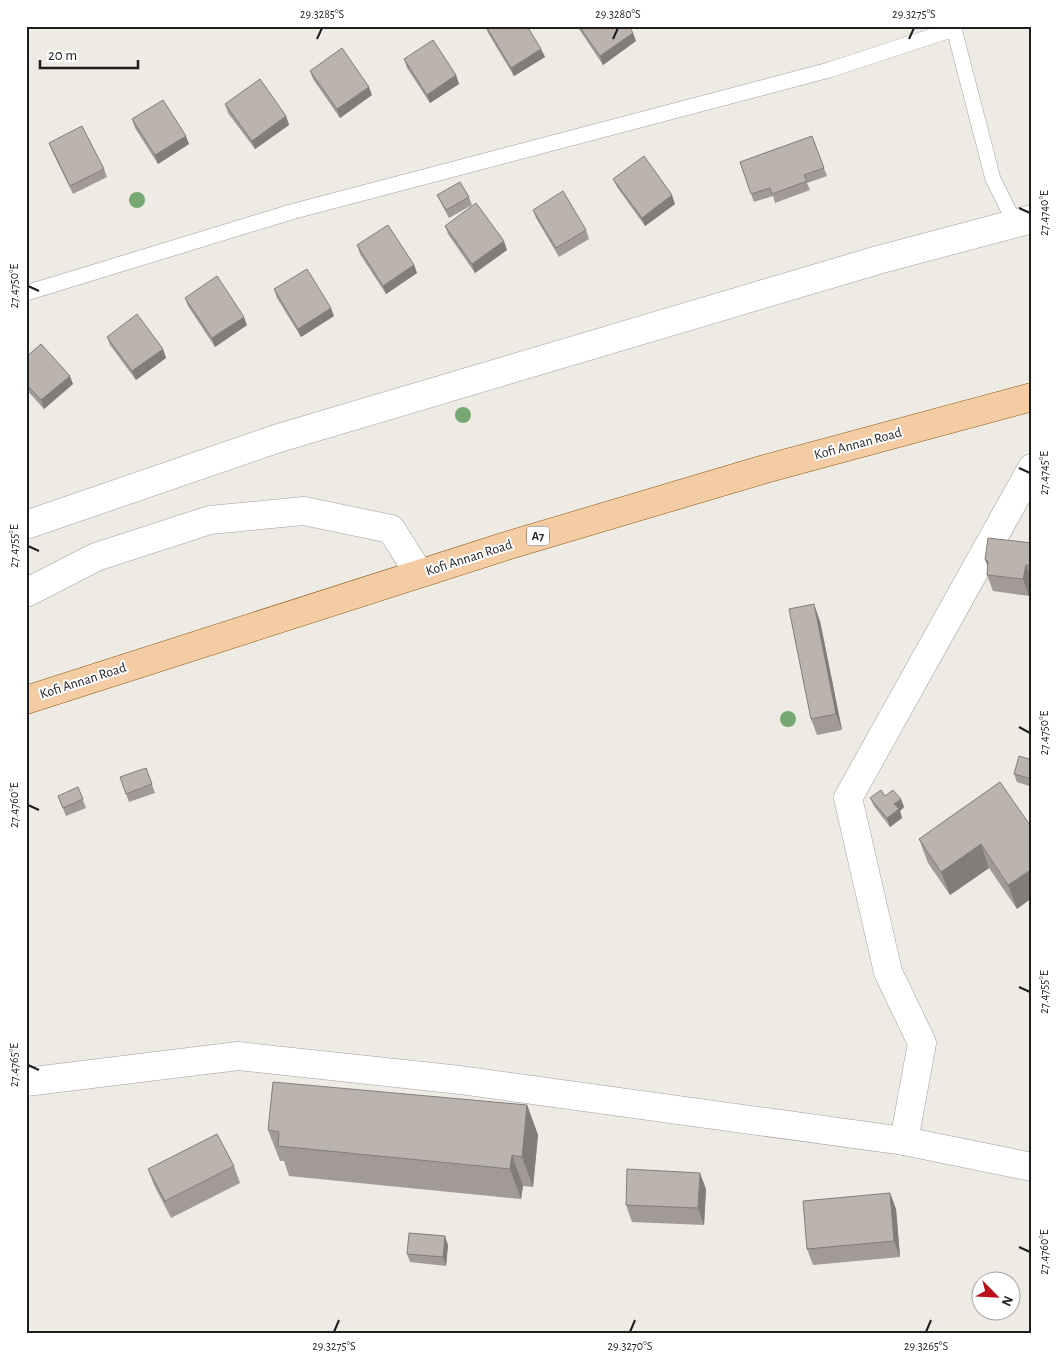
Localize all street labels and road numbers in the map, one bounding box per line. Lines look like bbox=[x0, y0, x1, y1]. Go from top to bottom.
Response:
street label: Kofi Annan Road bbox=[813, 426, 903, 462]
road number: A7 bbox=[527, 526, 549, 546]
street label: Kofi Annan Road bbox=[424, 537, 514, 579]
street label: Kofi Annan Road bbox=[38, 660, 128, 702]

